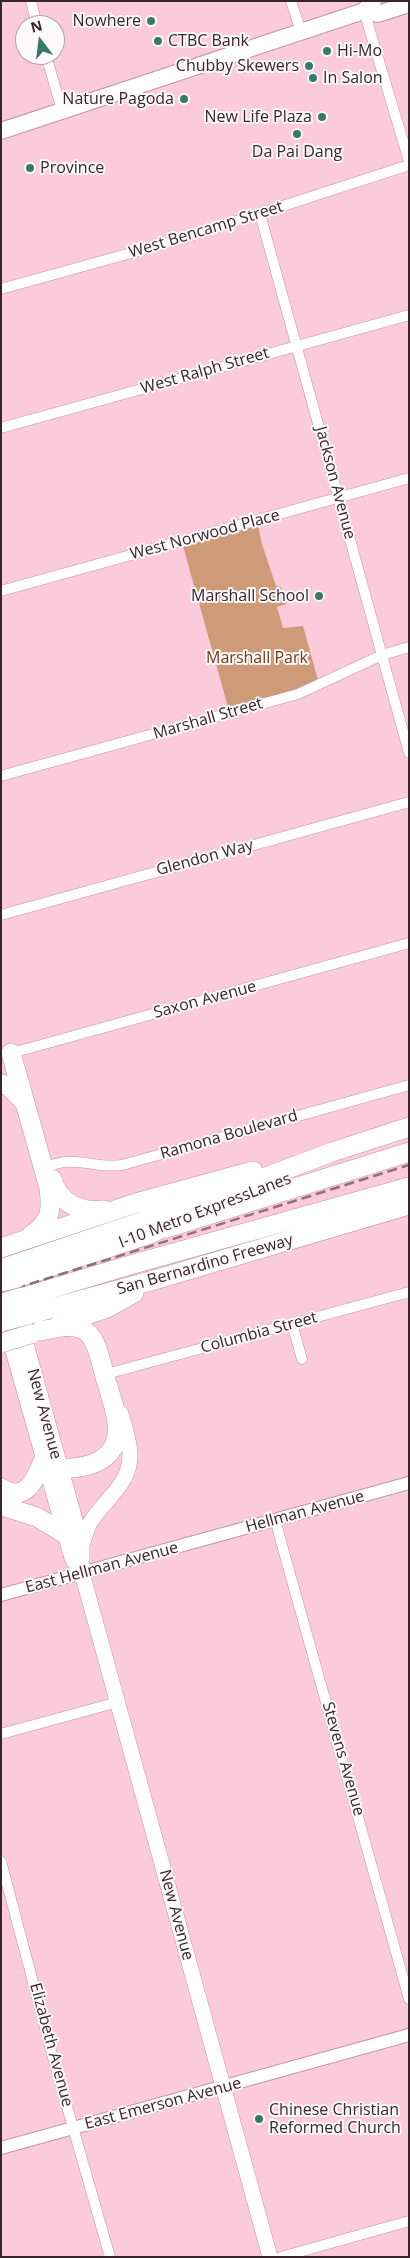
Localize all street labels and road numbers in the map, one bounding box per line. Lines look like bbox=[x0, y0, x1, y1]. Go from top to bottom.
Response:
street label: West Bencamp Street bbox=[127, 197, 285, 263]
street label: West Ralph Street bbox=[139, 344, 271, 398]
street label: Jackson Avenue bbox=[311, 424, 359, 542]
street label: West Norwood Place bbox=[128, 506, 282, 564]
street label: Marshall Street bbox=[151, 694, 265, 744]
street label: Glendon Way bbox=[154, 836, 256, 880]
street label: Saxon Avenue bbox=[152, 977, 258, 1023]
street label: Ramona Boulevard bbox=[158, 1106, 300, 1164]
street label: I-10 Metro ExpressLanes bbox=[116, 1169, 294, 1253]
street label: San Bernardino Freeway bbox=[115, 1231, 295, 1299]
street label: Columbia Street bbox=[199, 1308, 319, 1358]
street label: New Avenue bbox=[23, 1366, 65, 1462]
street label: Hellman Avenue bbox=[243, 1487, 367, 1537]
street label: East Hellman Avenue bbox=[23, 1538, 181, 1598]
street label: Stevens Avenue bbox=[318, 1700, 368, 1818]
street label: New Avenue bbox=[155, 1867, 197, 1963]
street label: Elizabeth Avenue bbox=[25, 1981, 77, 2109]
street label: East Emerson Avenue bbox=[83, 2074, 243, 2134]

